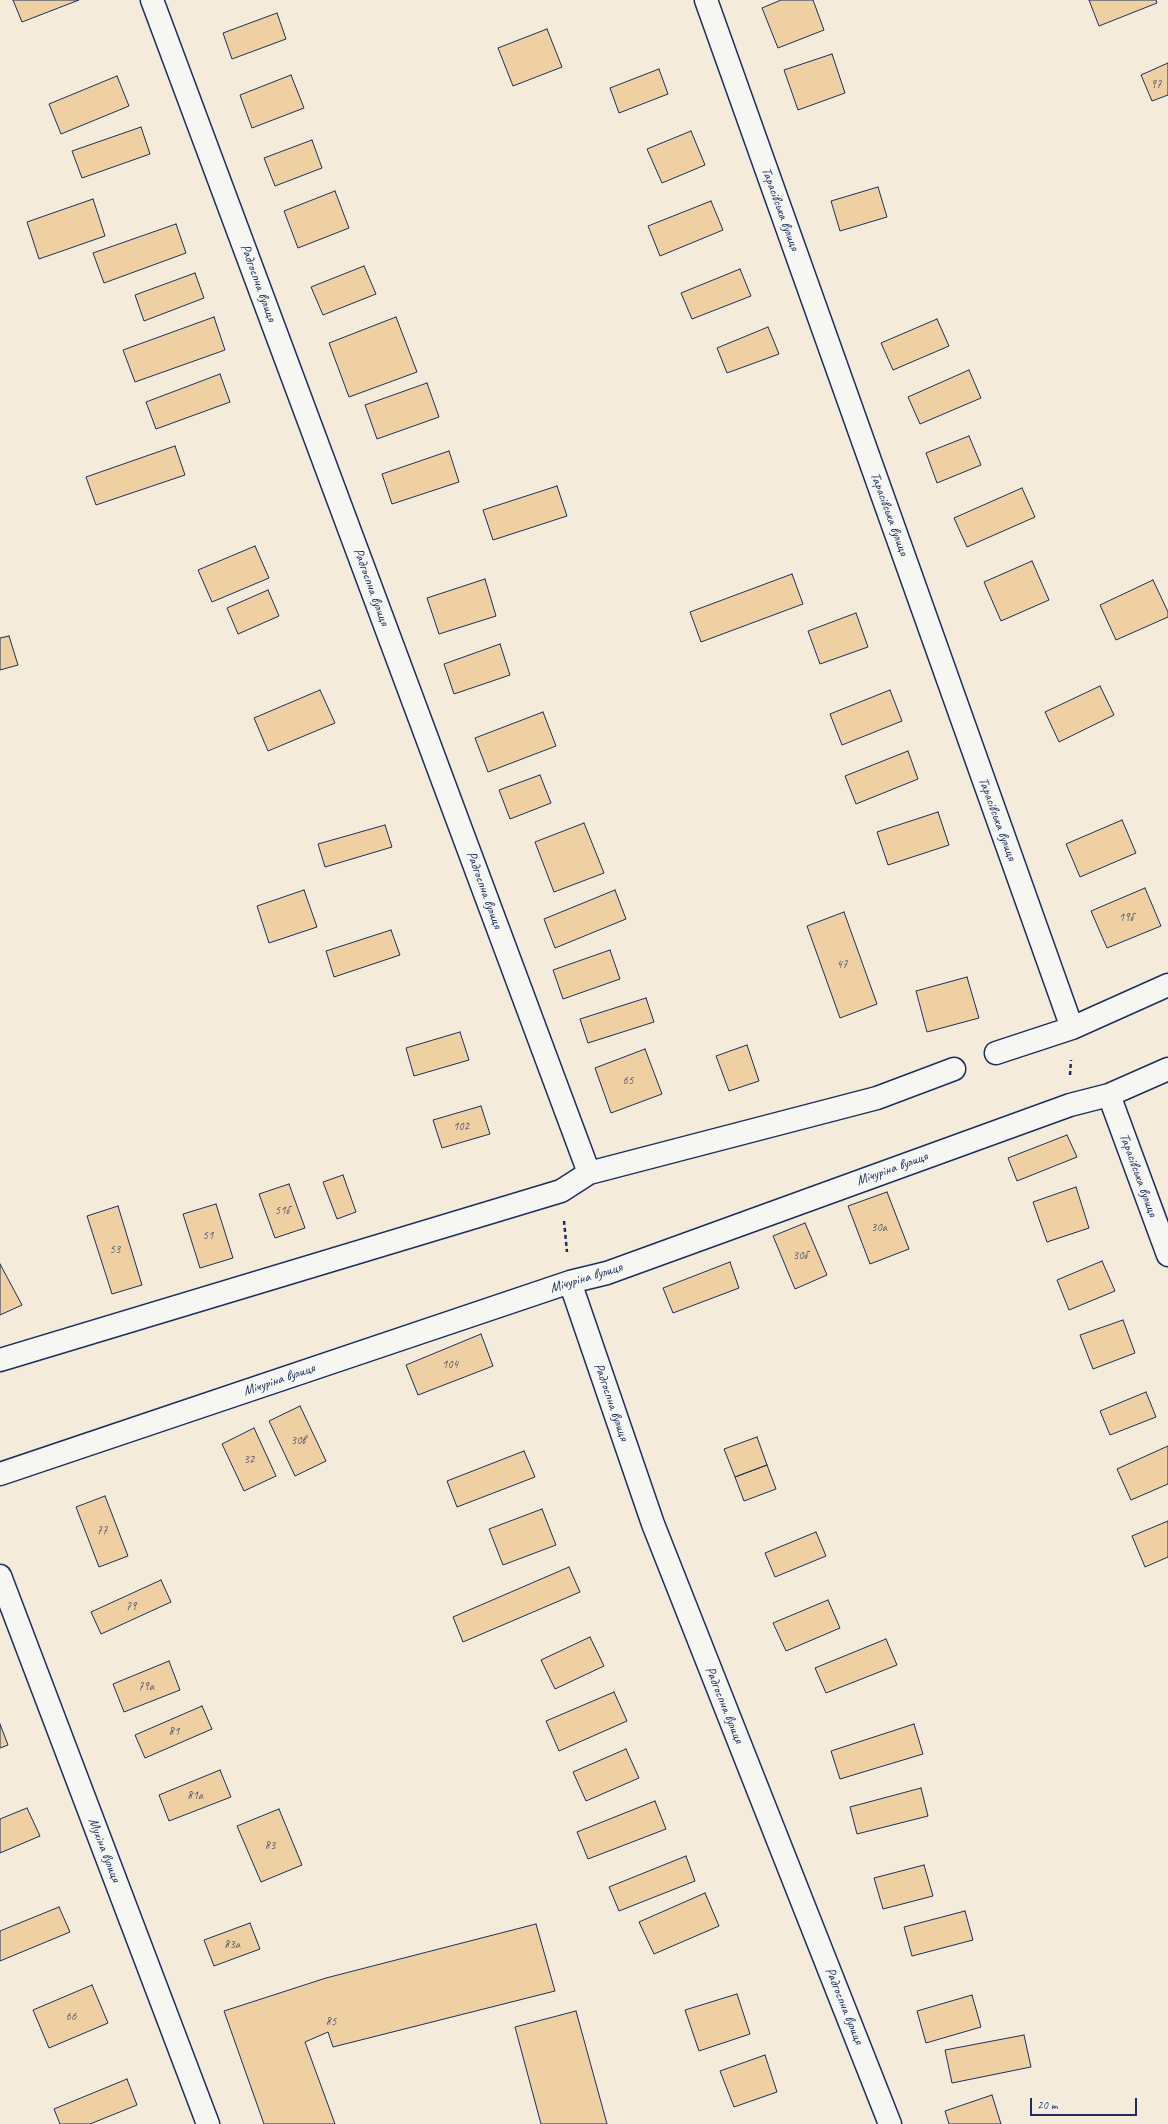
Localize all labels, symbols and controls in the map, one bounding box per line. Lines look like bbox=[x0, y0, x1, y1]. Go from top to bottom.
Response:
house number: 97 bbox=[1151, 78, 1161, 92]
street label: Тарасівська вулиця bbox=[757, 165, 803, 253]
street label: Радгоспна вулиця bbox=[236, 242, 280, 324]
street label: Тарасівська вулиця bbox=[866, 470, 912, 558]
street label: Радгоспна вулиця bbox=[349, 546, 393, 628]
street label: Тарасівська вулиця bbox=[974, 775, 1020, 863]
street label: Радгоспна вулиця bbox=[462, 849, 506, 931]
house number: 19б bbox=[1119, 911, 1133, 925]
house number: 47 bbox=[837, 958, 847, 972]
house number: 65 bbox=[623, 1074, 633, 1088]
house number: 102 bbox=[453, 1120, 469, 1134]
street label: Тарасівська вулиця bbox=[1115, 1131, 1161, 1219]
street label: Мічуріна вулиця bbox=[854, 1148, 930, 1190]
house number: 51б bbox=[275, 1204, 289, 1218]
house number: 30а bbox=[871, 1221, 887, 1235]
house number: 51 bbox=[203, 1229, 213, 1243]
house number: 53 bbox=[110, 1243, 120, 1257]
house number: 30б bbox=[793, 1249, 807, 1263]
street label: Мічуріна вулиця bbox=[548, 1259, 624, 1297]
house number: 104 bbox=[442, 1358, 458, 1372]
street label: Мічуріна вулиця bbox=[241, 1360, 317, 1400]
street label: Радгоспна вулиця bbox=[590, 1361, 632, 1443]
house number: 30в bbox=[291, 1434, 305, 1448]
house number: 32 bbox=[244, 1453, 254, 1467]
house number: 77 bbox=[97, 1524, 107, 1538]
house number: 79 bbox=[126, 1600, 136, 1614]
street label: Радгоспна вулиця bbox=[701, 1664, 747, 1746]
house number: 79а bbox=[138, 1680, 154, 1694]
house number: 81 bbox=[169, 1725, 179, 1739]
house number: 81а bbox=[187, 1789, 203, 1803]
street label: Мухіна вулиця bbox=[84, 1816, 124, 1884]
house number: 83 bbox=[265, 1839, 275, 1853]
house number: 83а bbox=[224, 1938, 240, 1952]
street label: Радгоспна вулиця bbox=[821, 1965, 867, 2047]
house number: 66 bbox=[66, 2010, 76, 2024]
house number: 85 bbox=[326, 2015, 336, 2029]
scale bar bbox=[1032, 2090, 1139, 2116]
text: 20 m bbox=[1037, 2097, 1057, 2113]

